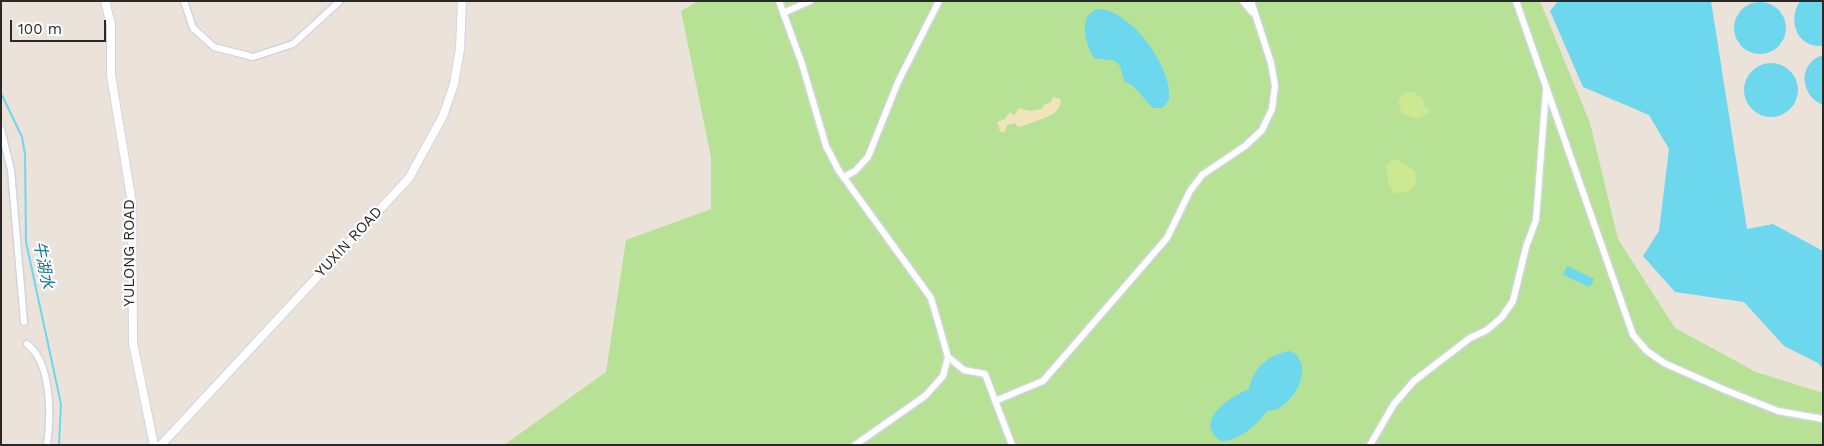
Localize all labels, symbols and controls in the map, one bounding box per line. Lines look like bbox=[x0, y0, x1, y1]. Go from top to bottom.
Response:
scale bar bbox=[12, 10, 109, 42]
text: 100 m bbox=[18, 20, 62, 38]
street label: YULONG ROAD bbox=[121, 199, 139, 307]
street label: YUXIN ROAD bbox=[312, 203, 386, 281]
water label: 牛湖水 bbox=[29, 240, 57, 290]

